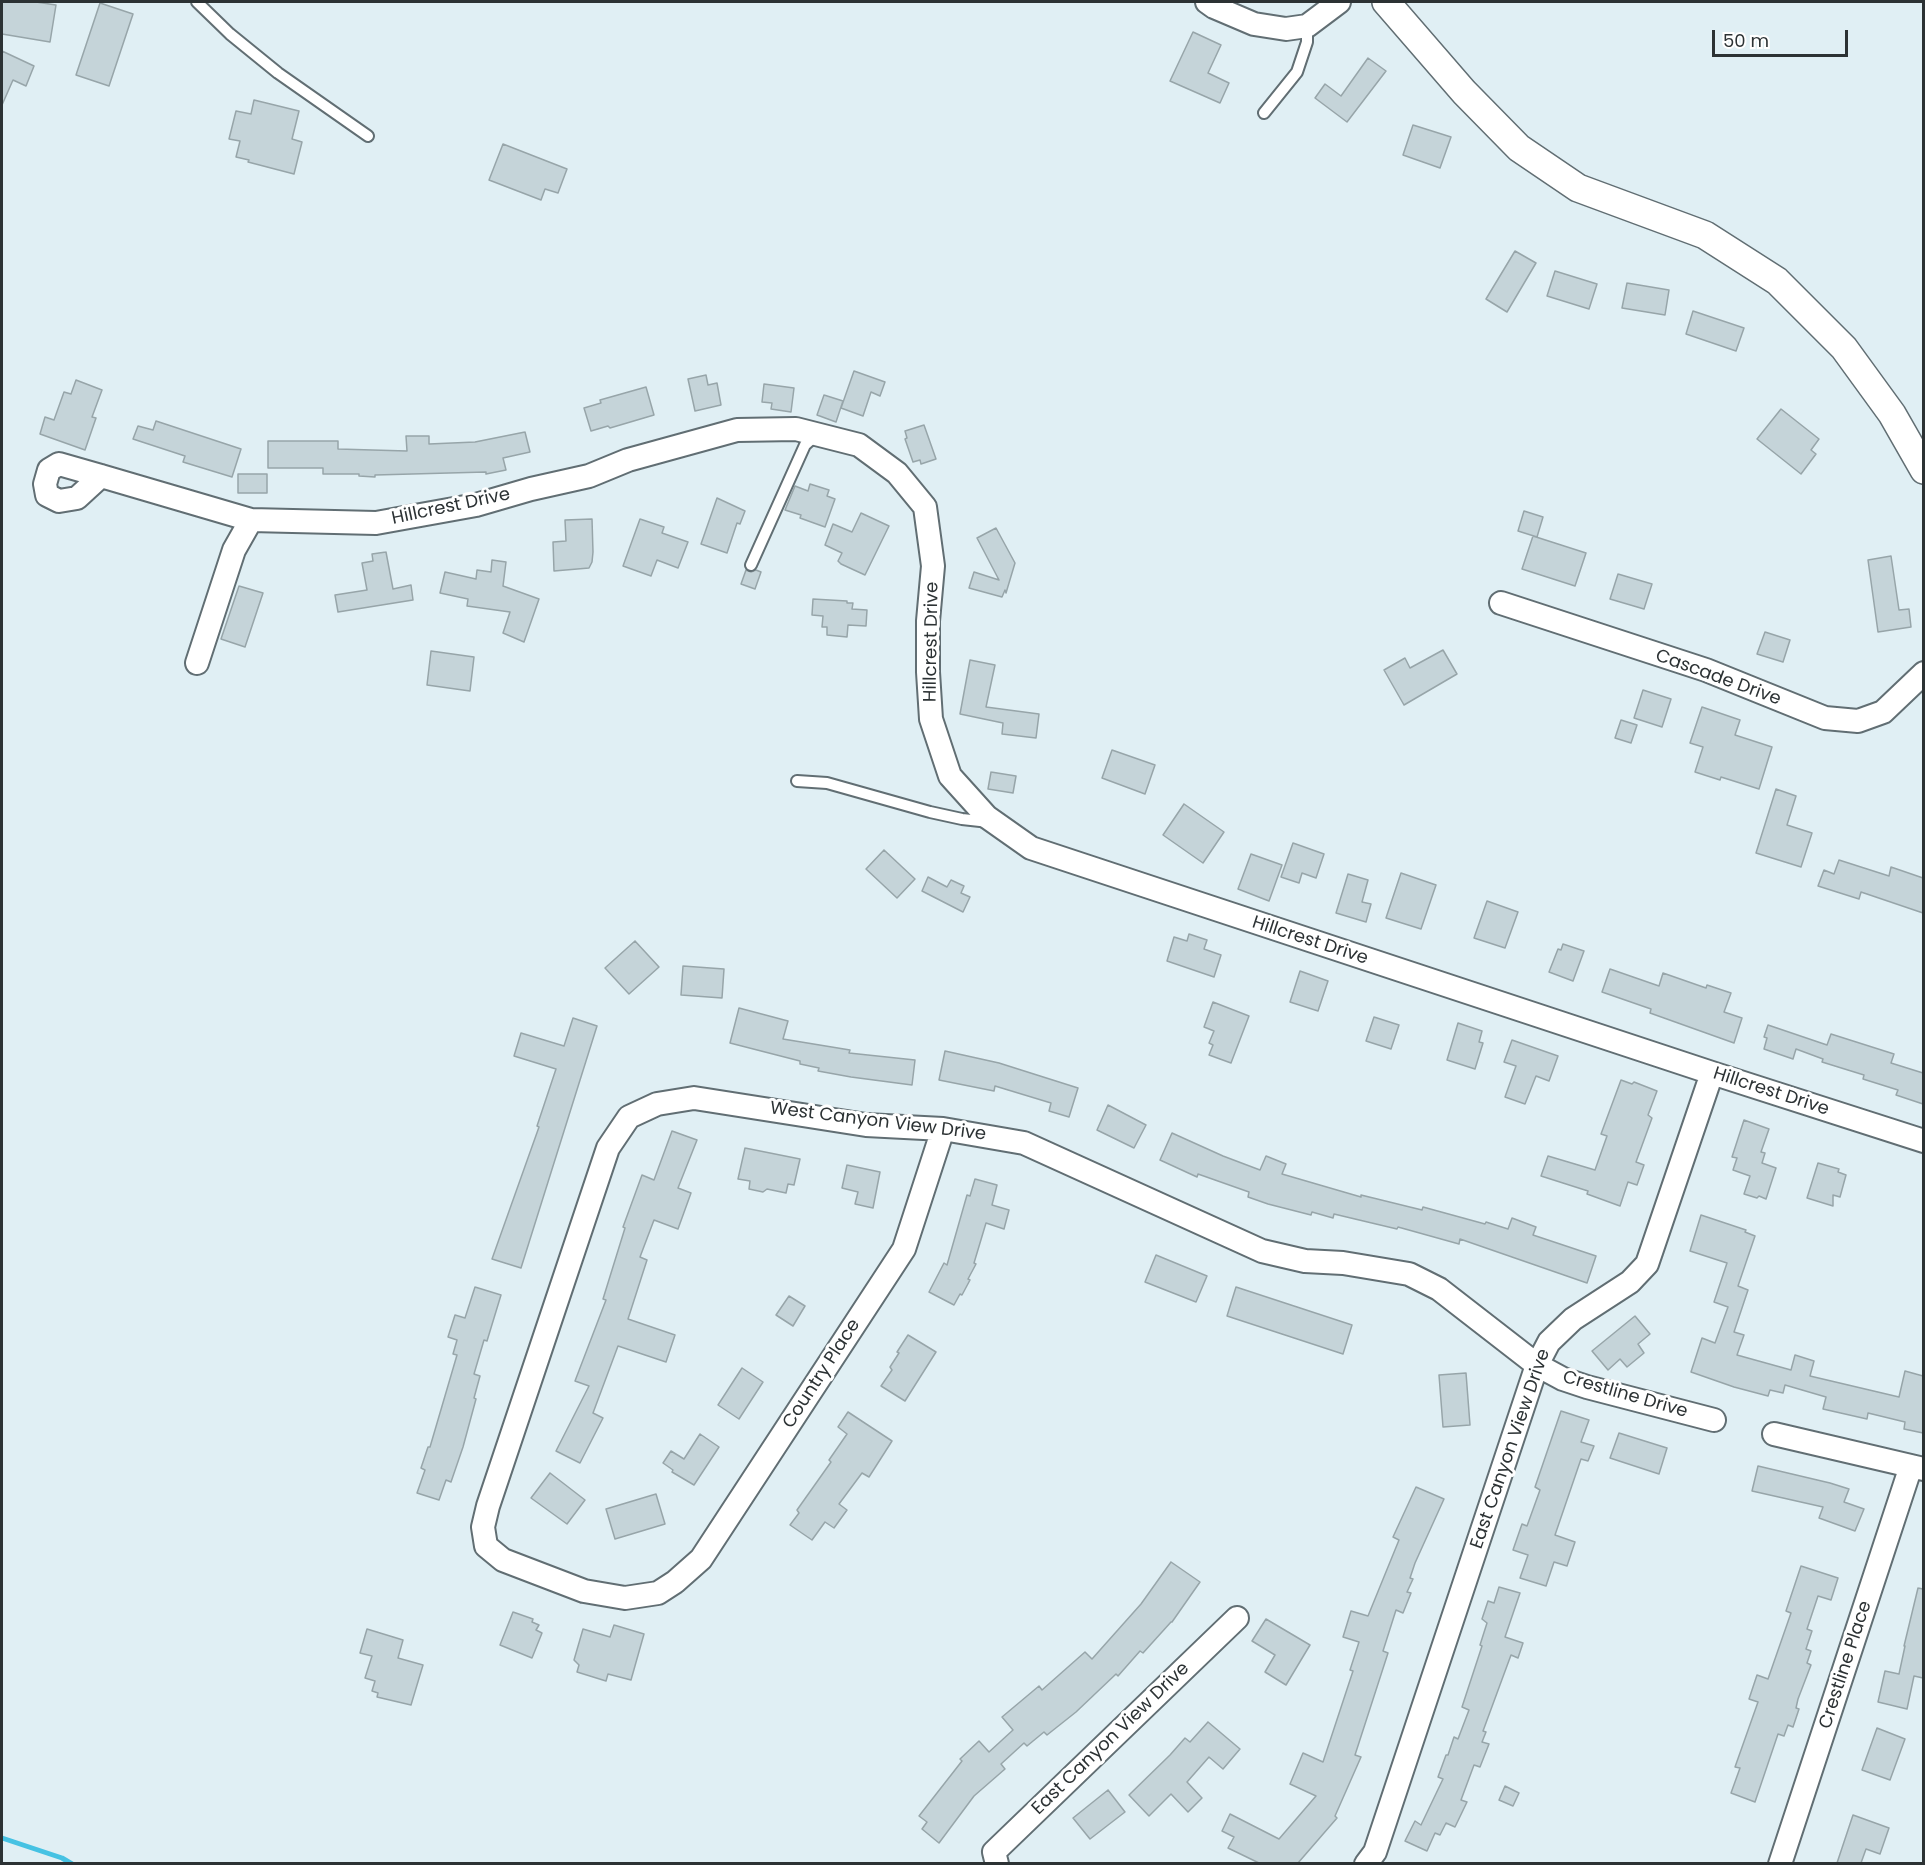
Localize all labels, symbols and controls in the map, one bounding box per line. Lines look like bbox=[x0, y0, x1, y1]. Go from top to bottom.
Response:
scale bar bbox=[1715, 18, 1852, 56]
text: 50 m bbox=[1723, 28, 1769, 53]
street label: Hillcrest Drive bbox=[390, 484, 512, 530]
street label: Hillcrest Drive bbox=[920, 582, 944, 702]
street label: Cascade Drive bbox=[1652, 645, 1784, 711]
street label: Hillcrest Drive bbox=[1249, 912, 1371, 970]
street label: Hillcrest Drive bbox=[1710, 1063, 1832, 1121]
street label: West Canyon View Drive bbox=[769, 1098, 987, 1146]
street label: Country Place bbox=[779, 1315, 865, 1433]
street label: East Canyon View Drive bbox=[1467, 1346, 1555, 1552]
street label: Crestline Drive bbox=[1560, 1367, 1690, 1423]
street label: Crestline Place bbox=[1815, 1598, 1877, 1732]
street label: East Canyon View Drive bbox=[1028, 1658, 1194, 1820]

